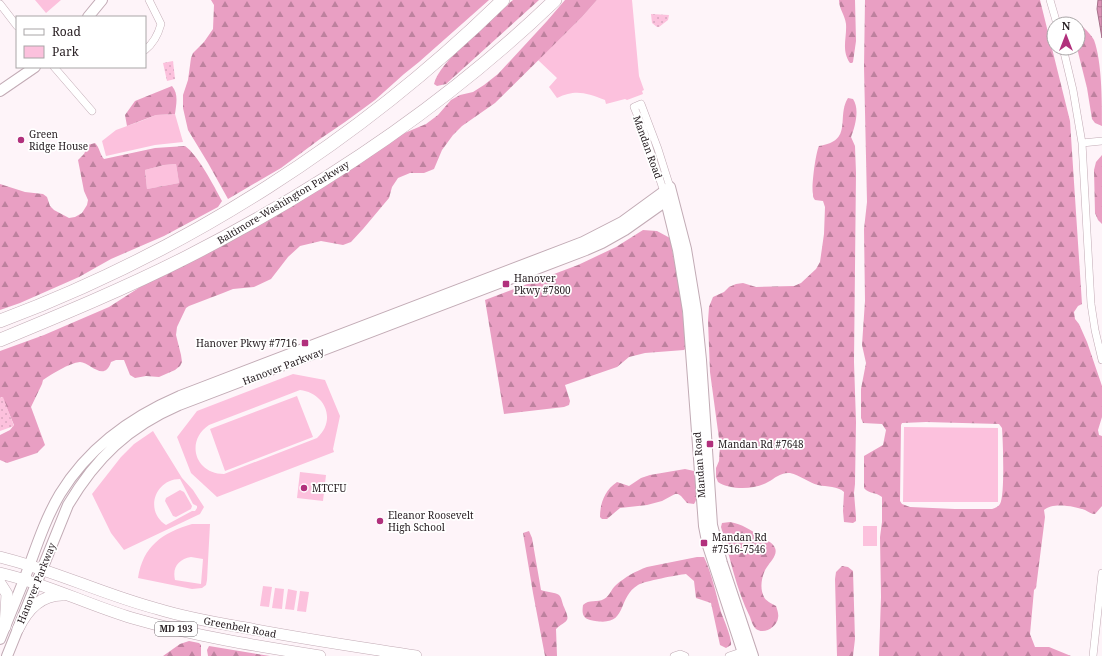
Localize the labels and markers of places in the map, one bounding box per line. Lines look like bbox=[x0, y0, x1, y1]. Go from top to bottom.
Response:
place label: Green Ridge House bbox=[29, 127, 88, 153]
marker: Green Ridge House bbox=[16, 135, 26, 145]
place label: Hanover Pkwy #7800 bbox=[514, 271, 571, 297]
marker: Hanover Pkwy #7800 bbox=[501, 279, 511, 289]
place label: Hanover Pkwy #7716 bbox=[196, 336, 297, 350]
marker: Hanover Pkwy #7716 bbox=[300, 338, 310, 348]
place label: Mandan Rd #7648 bbox=[718, 437, 804, 451]
marker: Mandan Rd #7648 bbox=[705, 439, 715, 449]
place label: MTCFU bbox=[312, 481, 347, 495]
marker: MTCFU bbox=[299, 483, 309, 493]
place label: Eleanor Roosevelt High School bbox=[388, 508, 474, 534]
marker: Eleanor Roosevelt High School bbox=[375, 516, 385, 526]
place label: Mandan Rd #7516-7546 bbox=[712, 530, 767, 556]
marker: Mandan Rd #7516-7546 bbox=[699, 538, 709, 548]

